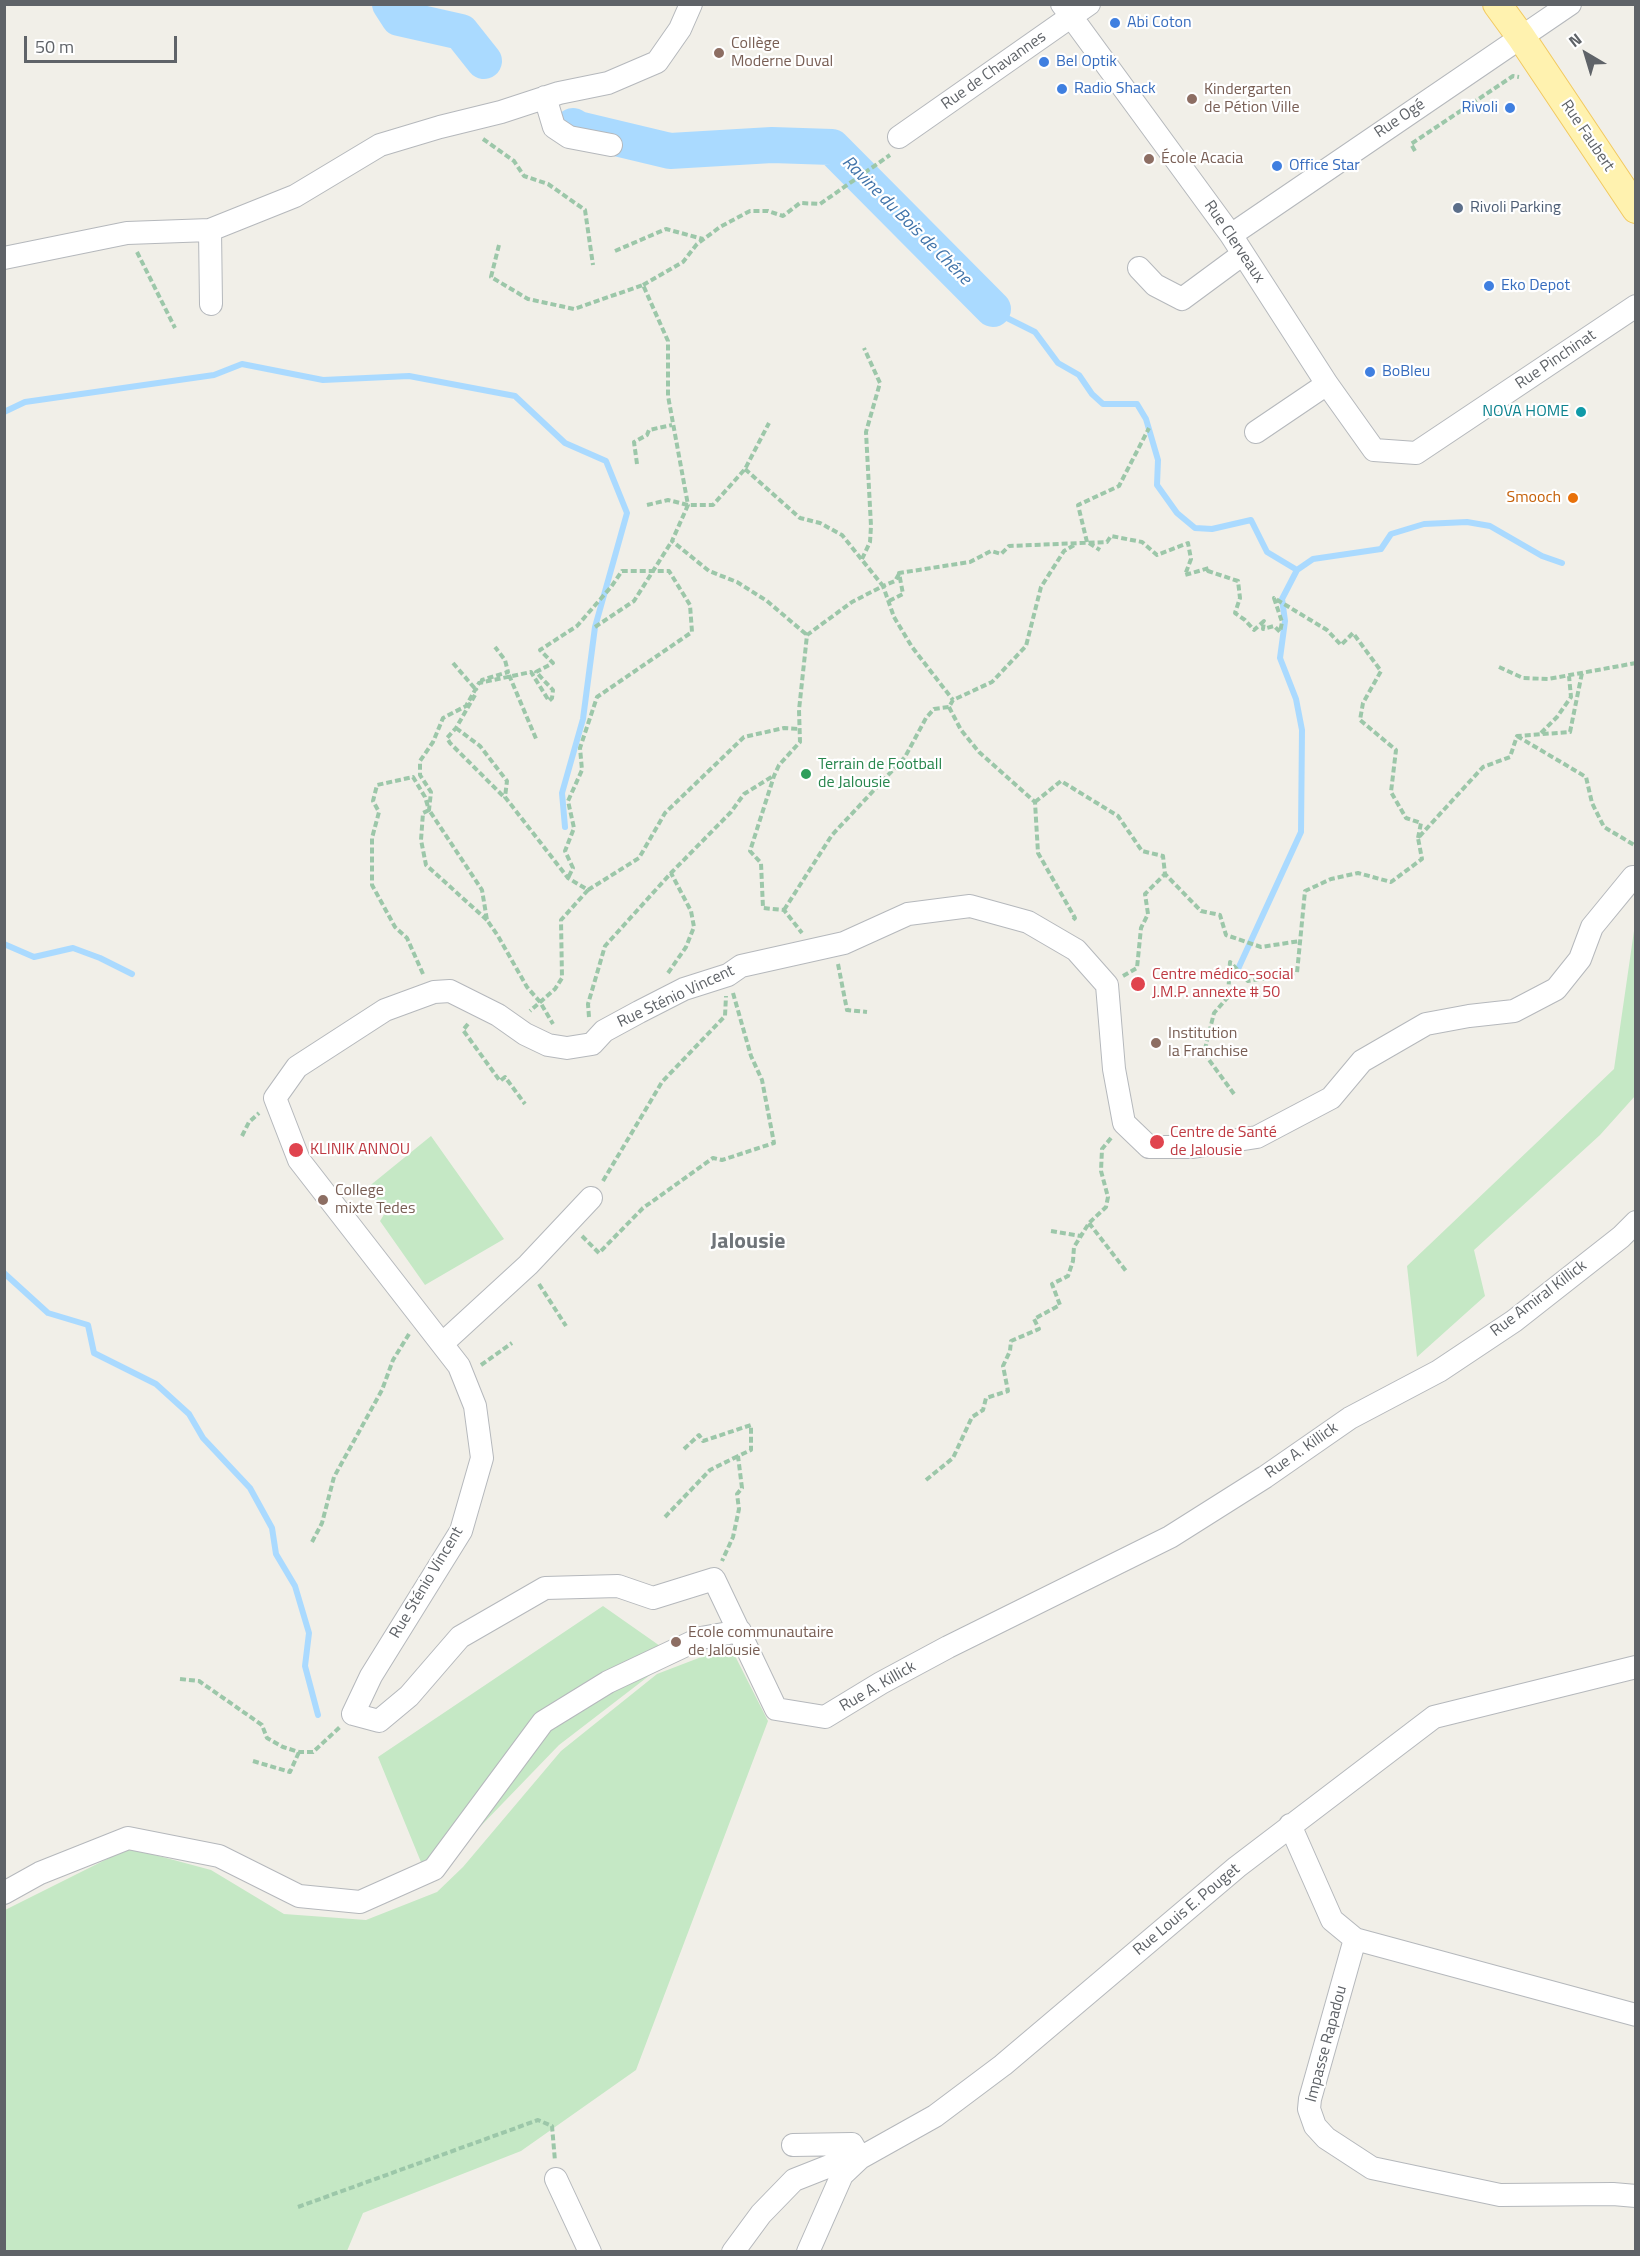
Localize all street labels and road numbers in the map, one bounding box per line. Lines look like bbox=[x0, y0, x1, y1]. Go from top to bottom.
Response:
street label: Rue de Chavannes bbox=[938, 28, 1050, 114]
street label: Rue Ogé bbox=[1371, 95, 1429, 143]
street label: Rue Faubert bbox=[1556, 97, 1618, 175]
street label: Rue Clerveaux bbox=[1199, 197, 1269, 287]
street label: Rue Pinchinat bbox=[1512, 326, 1600, 394]
street label: Rue Sténio Vincent bbox=[615, 962, 737, 1032]
street label: Rue Amiral Killick bbox=[1487, 1257, 1591, 1341]
street label: Rue A. Killick bbox=[1262, 1419, 1342, 1483]
street label: Rue Sténio Vincent bbox=[386, 1524, 468, 1642]
street label: Rue A. Killick bbox=[837, 1658, 919, 1716]
street label: Rue Louis E. Pouget bbox=[1130, 1860, 1244, 1960]
street label: Impasse Rapadou bbox=[1302, 1984, 1352, 2104]

